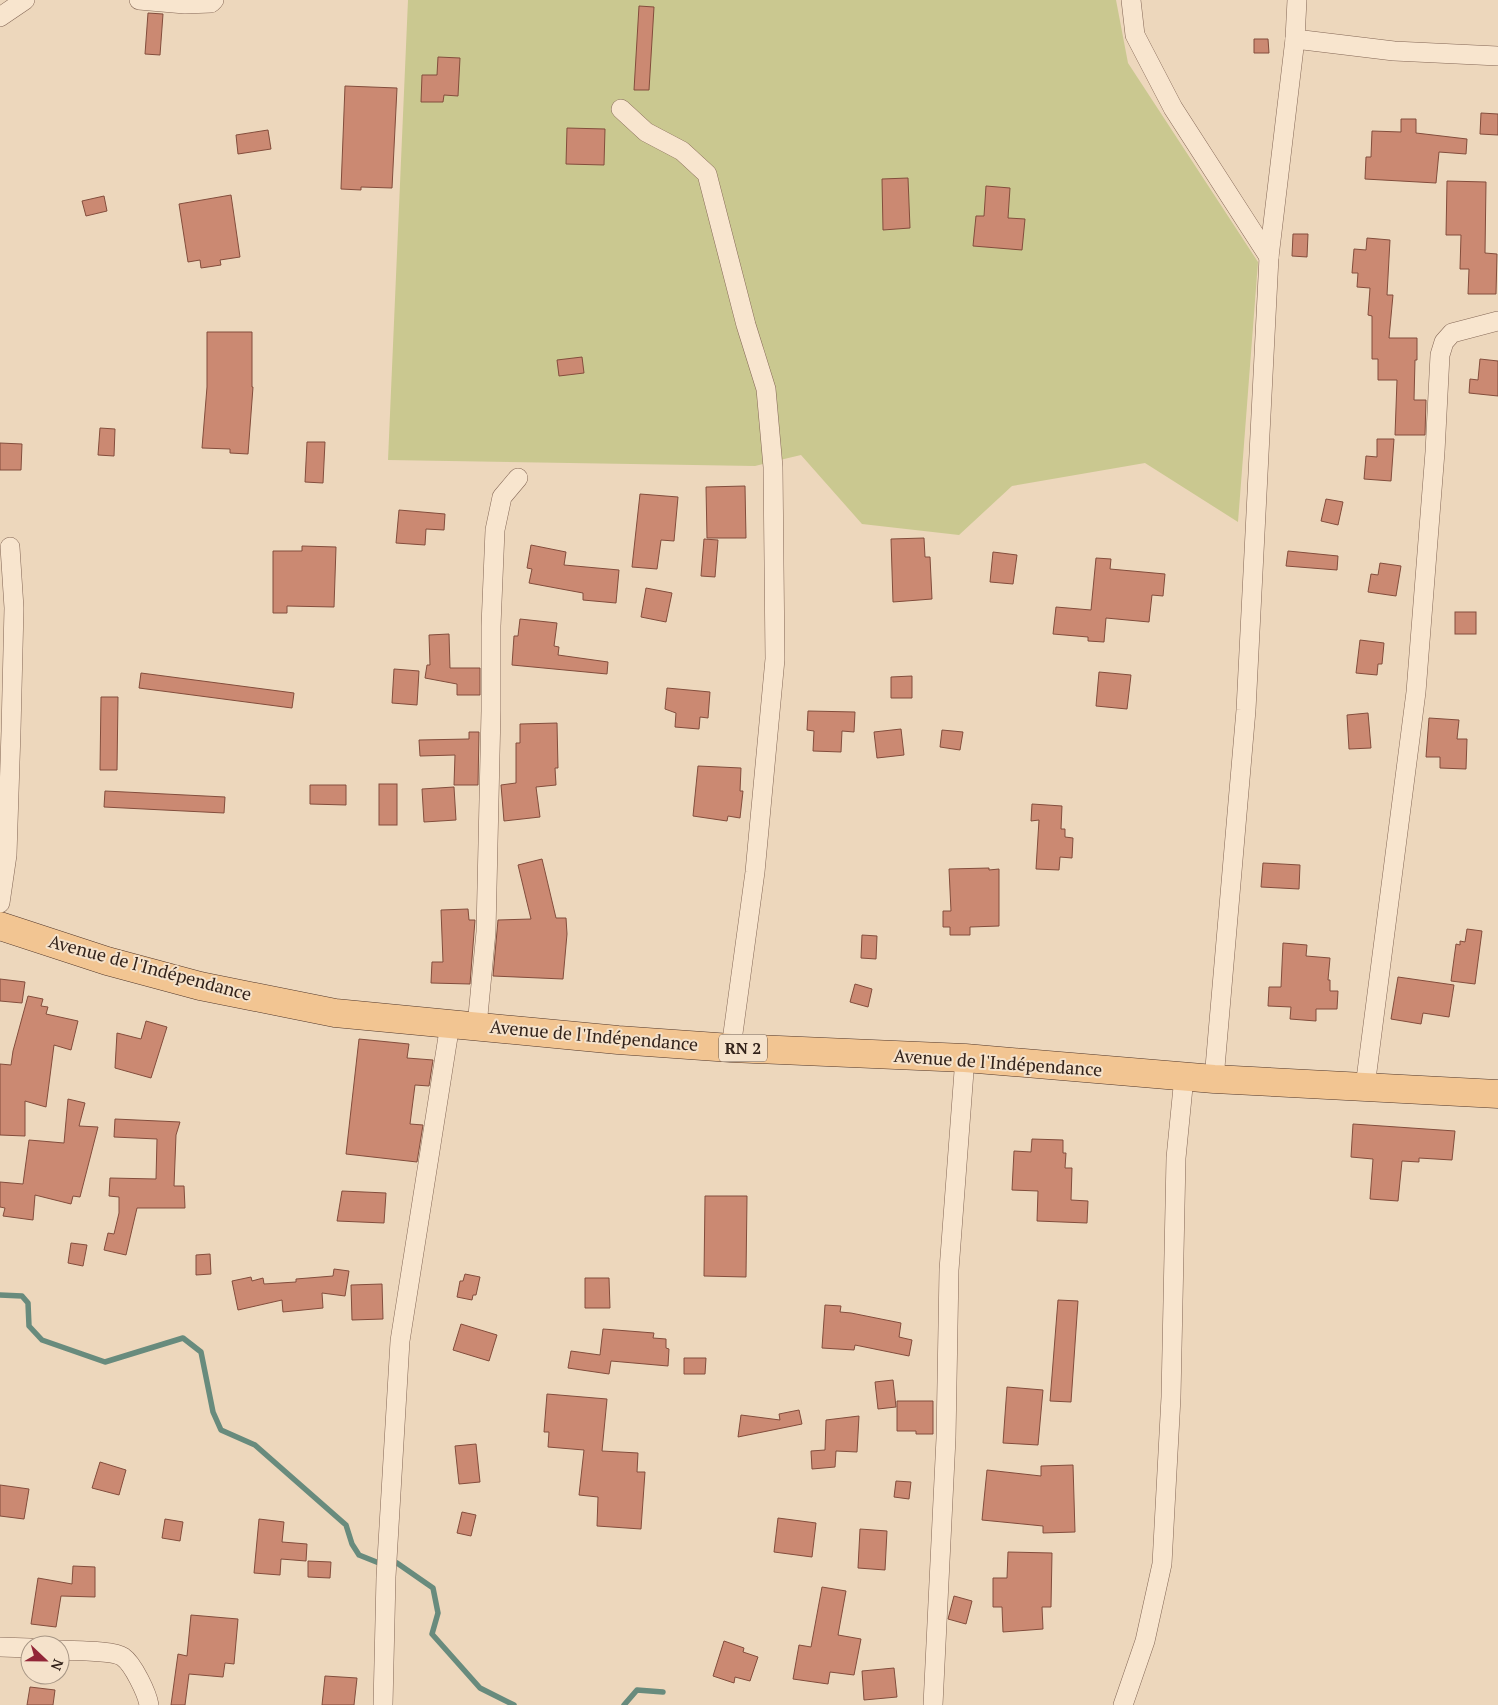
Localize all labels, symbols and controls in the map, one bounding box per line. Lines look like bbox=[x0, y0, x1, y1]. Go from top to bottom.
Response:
street label: Avenue de l'Indépendance bbox=[46, 928, 254, 1006]
street label: Avenue de l'Indépendance bbox=[489, 1014, 699, 1056]
road number: RN 2 bbox=[719, 1034, 767, 1062]
street label: Avenue de l'Indépendance bbox=[893, 1043, 1103, 1081]
north arrow bbox=[20, 1635, 70, 1685]
text: N bbox=[47, 1657, 68, 1674]

